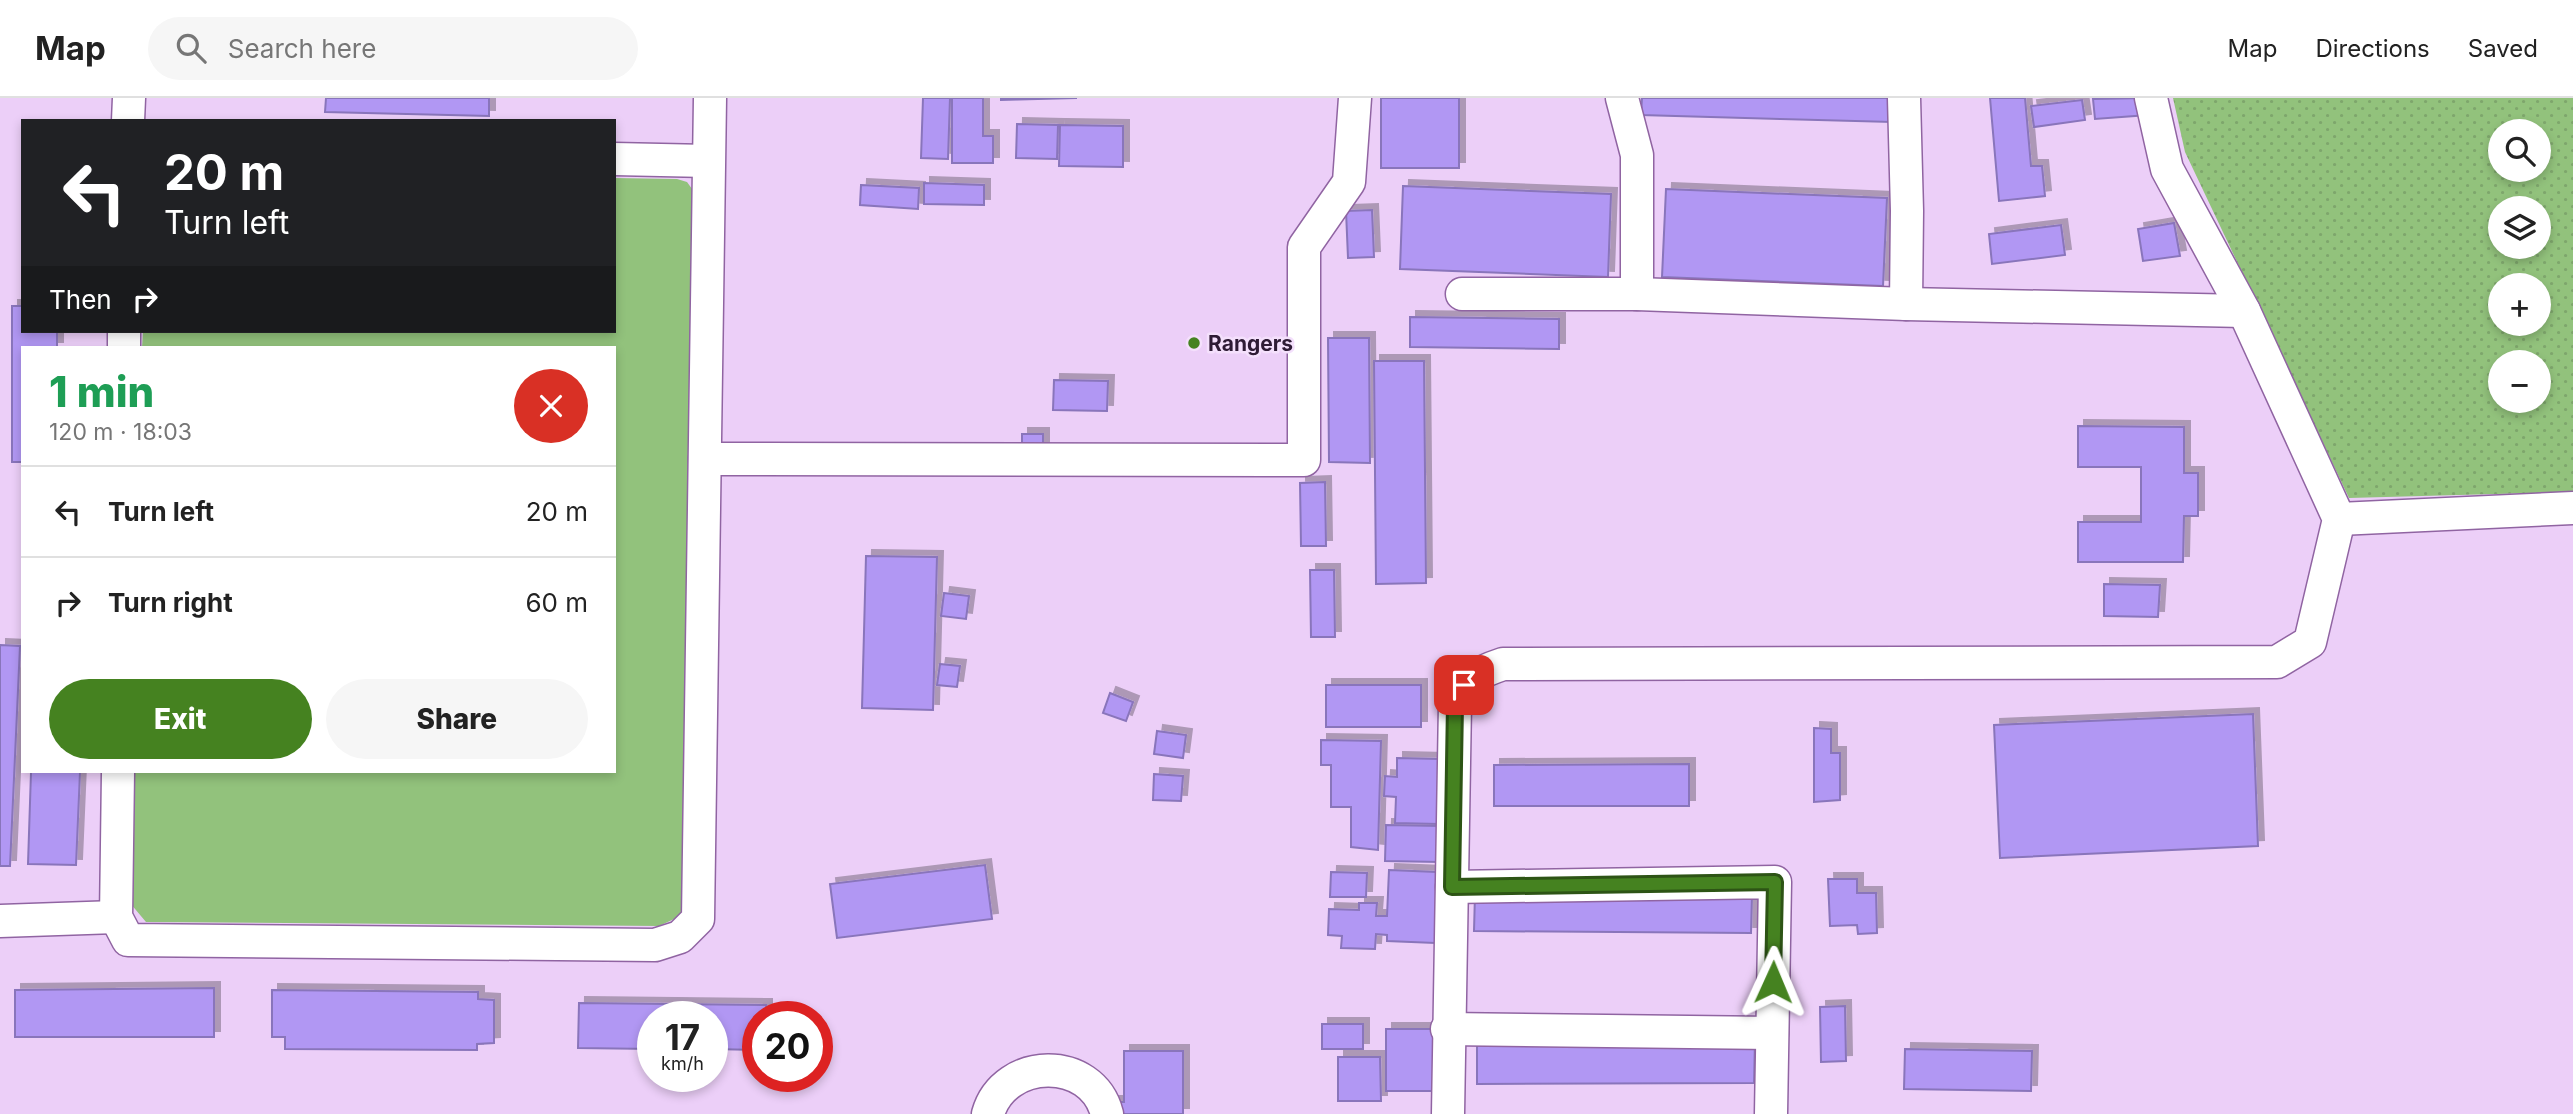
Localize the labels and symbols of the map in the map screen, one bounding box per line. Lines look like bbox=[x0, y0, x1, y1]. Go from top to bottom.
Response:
place label: Rangers bbox=[1208, 331, 1293, 356]
marker: Rangers bbox=[1186, 335, 1202, 351]
pin bbox=[1434, 655, 1494, 715]
position arrow bbox=[1736, 945, 1810, 1019]
speed limit sign: 20 bbox=[742, 1001, 833, 1092]

